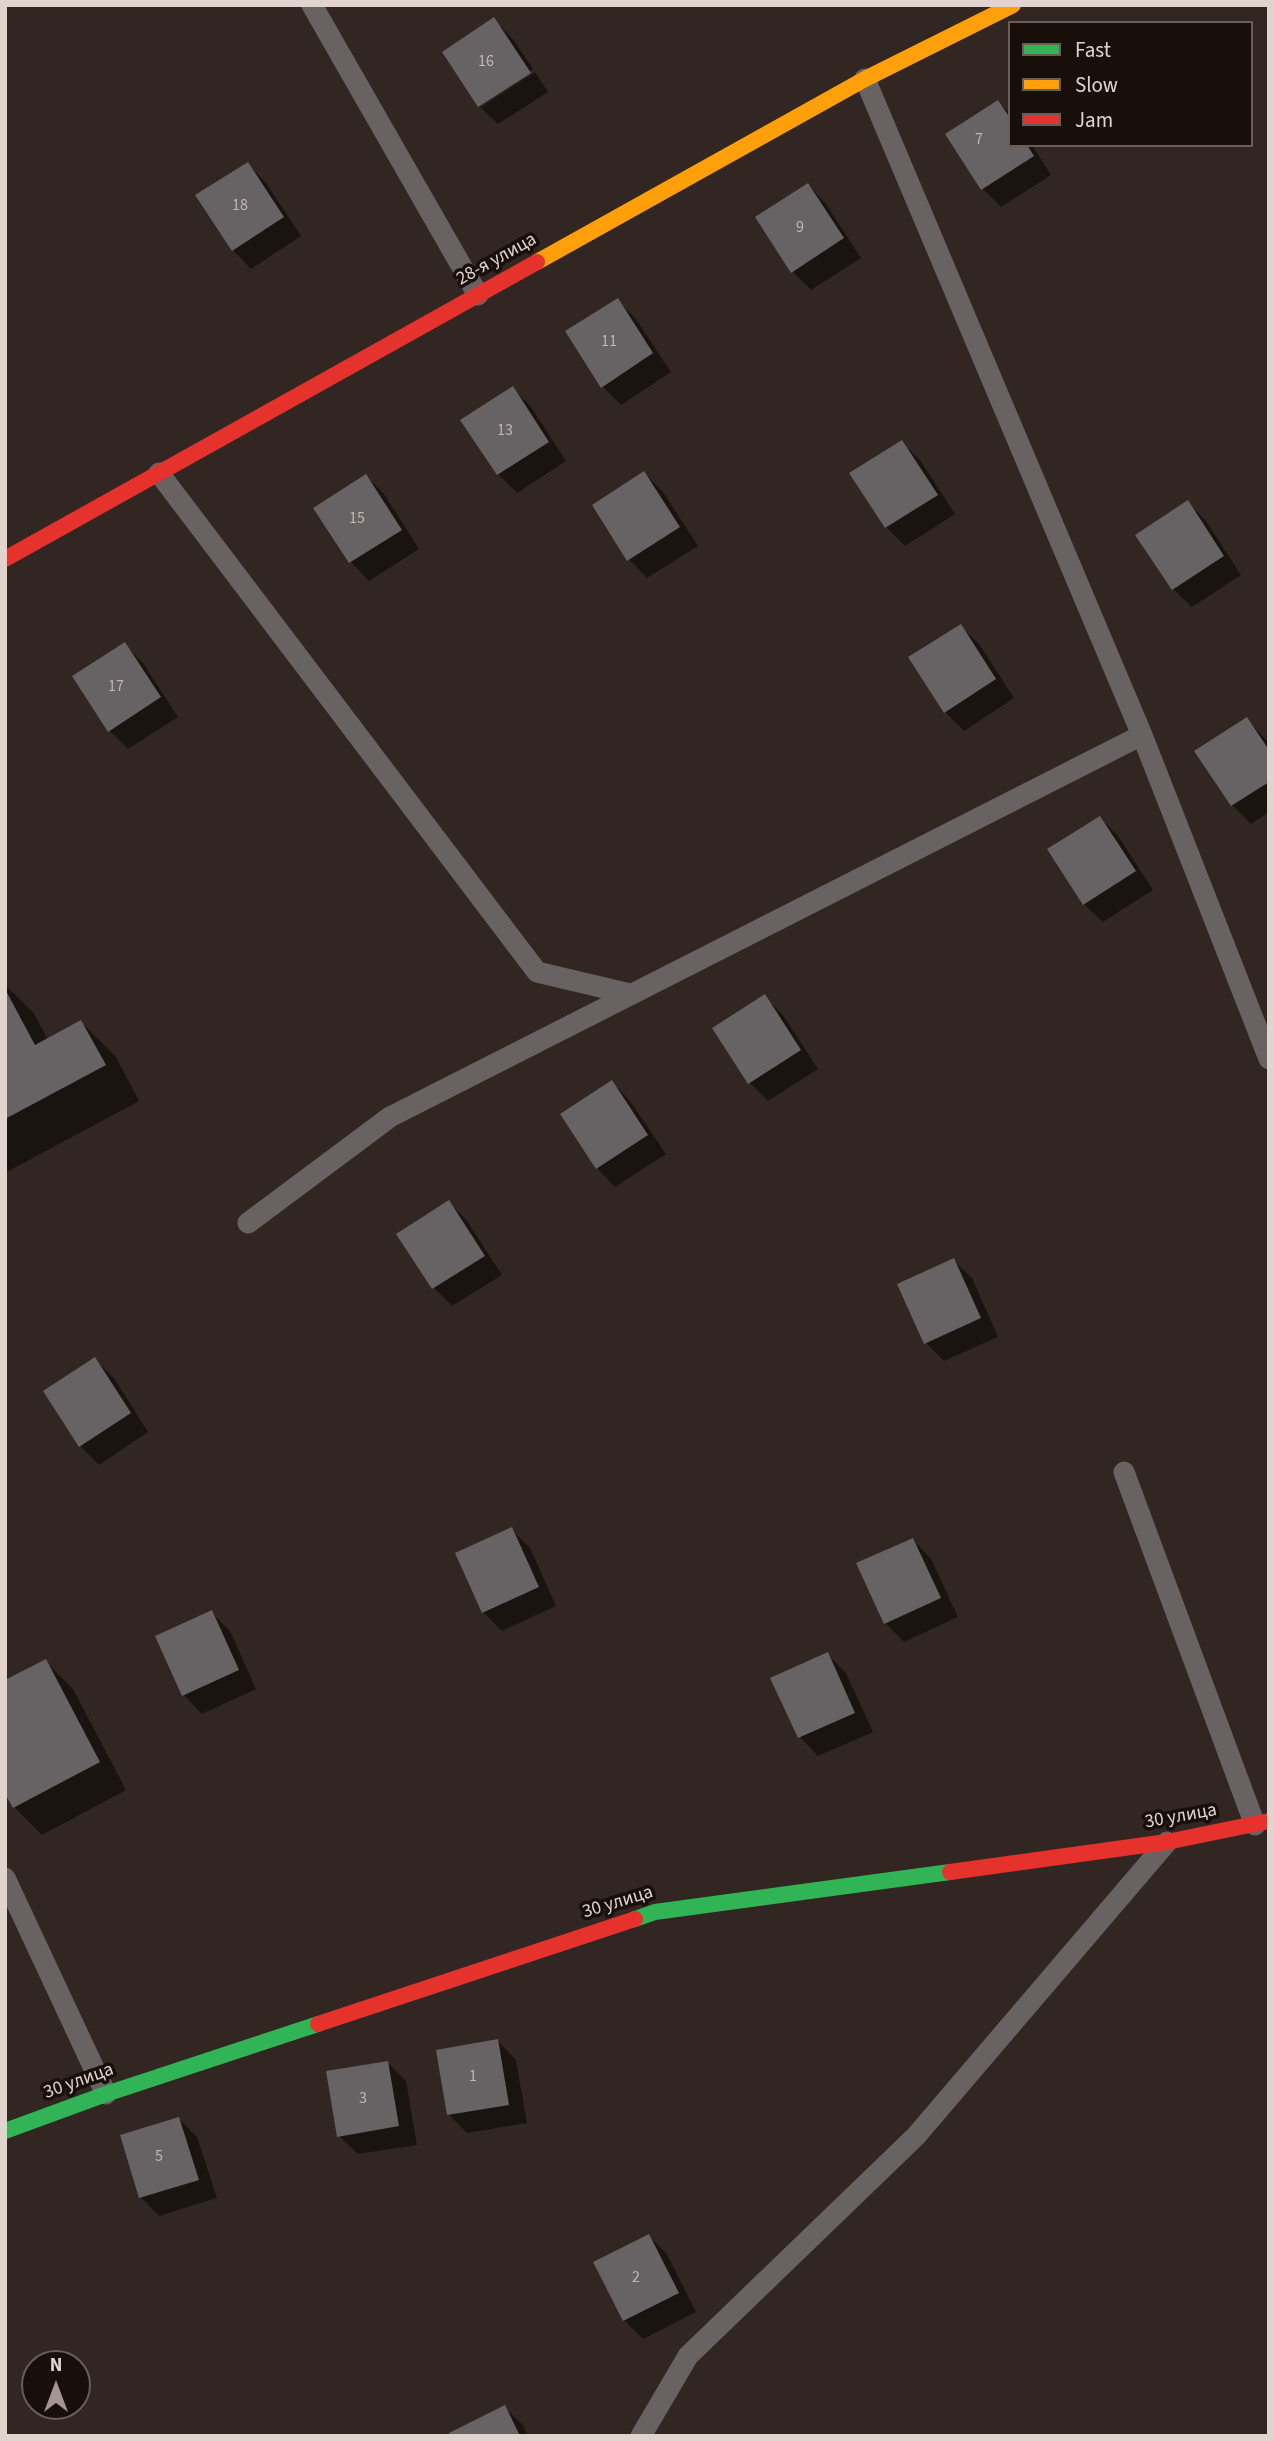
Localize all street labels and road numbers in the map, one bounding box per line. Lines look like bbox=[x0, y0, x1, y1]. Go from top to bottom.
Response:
street label: 28-я улица bbox=[453, 229, 541, 291]
street label: 30 улица bbox=[1143, 1799, 1219, 1835]
street label: 30 улица bbox=[580, 1882, 656, 1924]
street label: 30 улица bbox=[41, 2059, 117, 2105]

